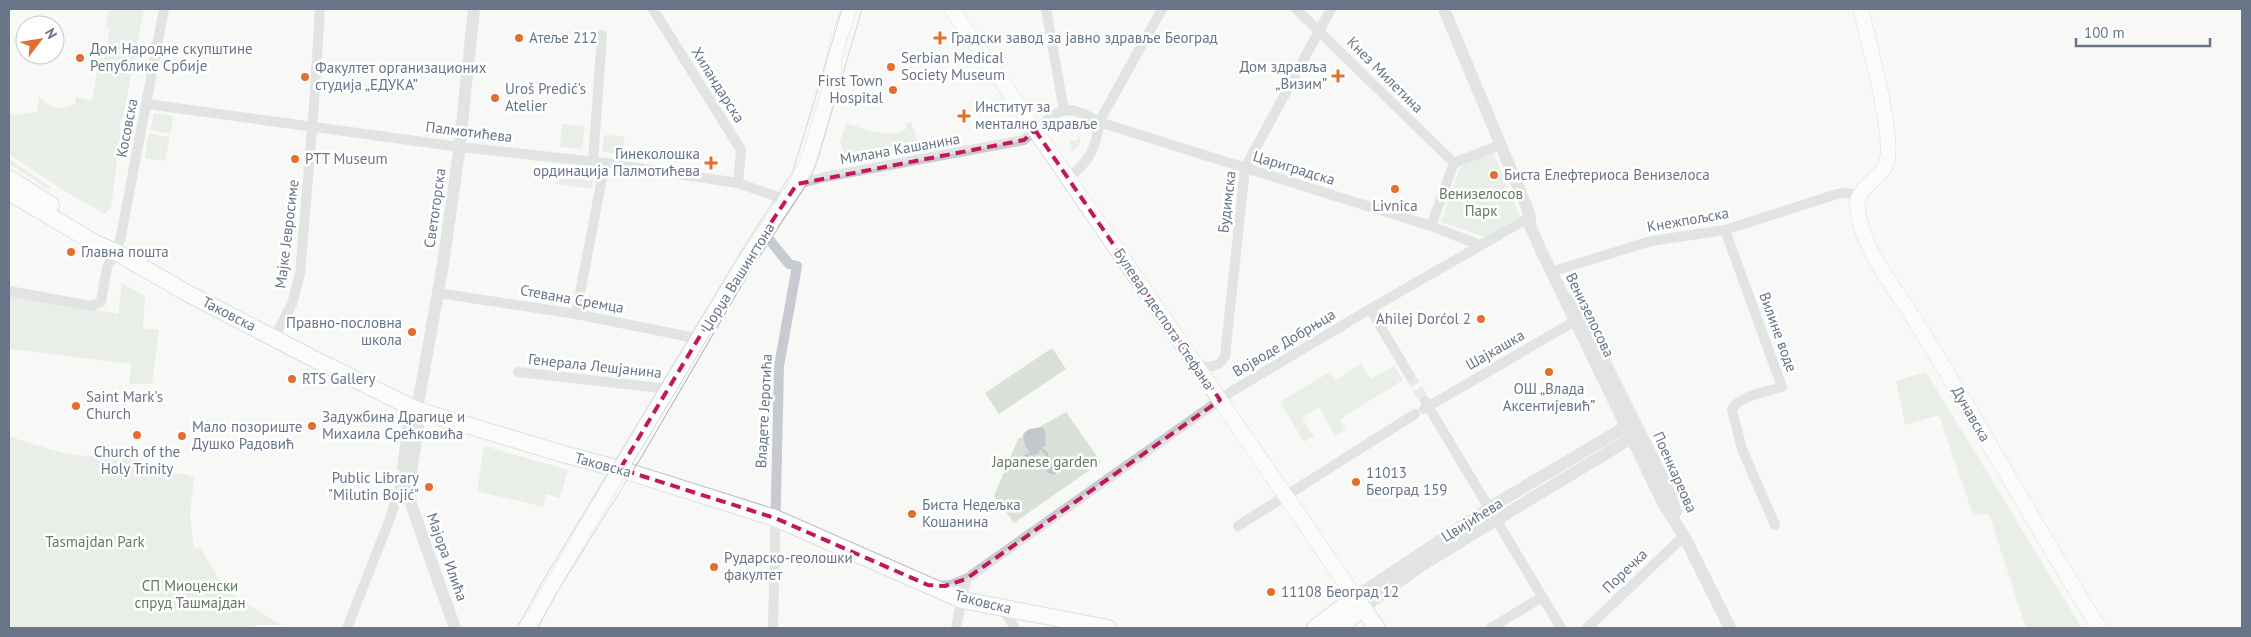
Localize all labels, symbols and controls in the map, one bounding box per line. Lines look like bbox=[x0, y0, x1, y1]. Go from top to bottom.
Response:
north arrow bbox=[15, 15, 65, 65]
scale bar bbox=[2076, 15, 2210, 47]
text: 100 m bbox=[2084, 23, 2125, 42]
text: N bbox=[41, 25, 61, 42]
place label: Атеље 212 bbox=[529, 28, 597, 47]
place label: Градски завод за јавно здравље Београд bbox=[951, 28, 1218, 47]
marker: Градски завод за јавно здравље Београд bbox=[933, 31, 947, 45]
marker: Атеље 212 bbox=[513, 32, 525, 44]
street label: Кнез Милетина bbox=[1343, 32, 1428, 117]
place label: Дом Народне скупштине Републике Србије bbox=[90, 39, 253, 75]
street label: Хиландарска bbox=[688, 43, 749, 126]
place label: Serbian Medical Society Museum bbox=[901, 48, 1005, 84]
marker: Дом Народне скупштине Републике Србије bbox=[74, 52, 86, 64]
place label: Дом здравља „Визим” bbox=[1239, 57, 1327, 93]
place label: Факултет организационих студија „ЕДУКА” bbox=[315, 58, 487, 94]
marker: Serbian Medical Society Museum bbox=[885, 61, 897, 73]
marker: Дом здравља „Визим” bbox=[1331, 69, 1345, 83]
marker: Факултет организационих студија „ЕДУКА” bbox=[299, 71, 311, 83]
place label: First Town Hospital bbox=[818, 71, 884, 107]
place label: Uroš Predić's Atelier bbox=[505, 79, 586, 115]
marker: First Town Hospital bbox=[887, 84, 899, 96]
marker: Uroš Predić's Atelier bbox=[489, 92, 501, 104]
street label: Косовска bbox=[112, 97, 142, 159]
place label: Институт за ментално здравље bbox=[975, 97, 1098, 133]
marker: Институт за ментално здравље bbox=[957, 109, 971, 123]
street label: Палмотићева bbox=[425, 117, 514, 146]
street label: Милана Кашанина bbox=[838, 129, 961, 168]
place label: Гинеколошка ординација Палмотићева bbox=[533, 144, 700, 180]
street label: Цариградска bbox=[1251, 146, 1337, 189]
place label: PTT Museum bbox=[305, 149, 388, 168]
marker: PTT Museum bbox=[289, 153, 301, 165]
marker: Гинеколошка ординација Палмотићева bbox=[704, 156, 718, 170]
place label: Биста Елефтериоса Венизелоса bbox=[1504, 165, 1710, 184]
street label: Светогорска bbox=[420, 167, 449, 249]
marker: Биста Елефтериоса Венизелоса bbox=[1488, 169, 1500, 181]
street label: Будимска bbox=[1213, 170, 1240, 234]
street label: Мајке Јевросиме bbox=[270, 178, 303, 290]
marker: Livnica bbox=[1389, 183, 1401, 195]
park label: Венизелосов Парк bbox=[1439, 184, 1523, 220]
place label: Livnica bbox=[1372, 196, 1418, 215]
street label: Кнежпољска bbox=[1645, 203, 1730, 236]
street label: Џорџа Вашингтона bbox=[697, 219, 779, 334]
place label: Главна пошта bbox=[81, 242, 169, 261]
street label: Булевар деспота Стефана bbox=[1110, 244, 1219, 393]
marker: Главна пошта bbox=[65, 246, 77, 258]
street label: Венизелосова bbox=[1562, 269, 1619, 360]
street label: Стевана Сремца bbox=[519, 280, 625, 317]
street label: Вилине воде bbox=[1755, 289, 1802, 374]
street label: Таковска bbox=[199, 292, 259, 335]
street label: Војводе Добрњца bbox=[1229, 304, 1339, 381]
place label: Ahilej Dorćol 2 bbox=[1376, 309, 1471, 328]
place label: Правно-пословна школа bbox=[286, 313, 402, 349]
marker: Ahilej Dorćol 2 bbox=[1475, 313, 1487, 325]
street label: Шајкашка bbox=[1462, 325, 1528, 374]
marker: Правно-пословна школа bbox=[406, 326, 418, 338]
street label: Генерала Лешјанина bbox=[527, 349, 663, 382]
street label: Владете Јеротића bbox=[751, 353, 776, 469]
marker: ОШ „Влада Аксентијевић” bbox=[1543, 366, 1555, 378]
place label: RTS Gallery bbox=[302, 369, 375, 388]
marker: RTS Gallery bbox=[286, 373, 298, 385]
place label: ОШ „Влада Аксентијевић” bbox=[1503, 379, 1595, 415]
street label: Дунавска bbox=[1948, 383, 1995, 445]
place label: Saint Mark's Church bbox=[86, 387, 163, 423]
marker: Saint Mark's Church bbox=[70, 400, 82, 412]
place label: Задужбина Драгице и Михаила Срећковића bbox=[322, 407, 465, 443]
place label: Мало позориште Душко Радовић bbox=[192, 417, 302, 453]
marker: Задужбина Драгице и Михаила Срећковића bbox=[306, 420, 318, 432]
street label: Поенкареова bbox=[1649, 428, 1702, 515]
marker: Church of the Holy Trinity bbox=[131, 429, 143, 441]
marker: Мало позориште Душко Радовић bbox=[176, 430, 188, 442]
place label: Church of the Holy Trinity bbox=[94, 442, 180, 478]
street label: Таковска bbox=[573, 448, 634, 481]
park label: Japanese garden bbox=[991, 452, 1098, 471]
place label: 11013 Београд 159 bbox=[1366, 463, 1447, 499]
place label: Public Library "Milutin Bojić" bbox=[328, 468, 419, 504]
marker: 11013 Београд 159 bbox=[1350, 476, 1362, 488]
marker: Public Library "Milutin Bojić" bbox=[423, 481, 435, 493]
street label: Цвијићева bbox=[1437, 493, 1506, 546]
place label: Биста Недељка Кошанина bbox=[922, 495, 1021, 531]
marker: Биста Недељка Кошанина bbox=[906, 508, 918, 520]
street label: Мајора Илића bbox=[423, 510, 472, 604]
park label: Tasmajdan Park bbox=[45, 532, 146, 551]
street label: Поречка bbox=[1598, 544, 1651, 597]
place label: Рударско-геолошки факултет bbox=[724, 548, 853, 584]
marker: Рударско-геолошки факултет bbox=[708, 561, 720, 573]
park label: СП Миоценски спруд Ташмајдан bbox=[134, 576, 246, 612]
place label: 11108 Београд 12 bbox=[1281, 582, 1399, 601]
street label: Таковска bbox=[953, 585, 1014, 618]
marker: 11108 Београд 12 bbox=[1265, 586, 1277, 598]

